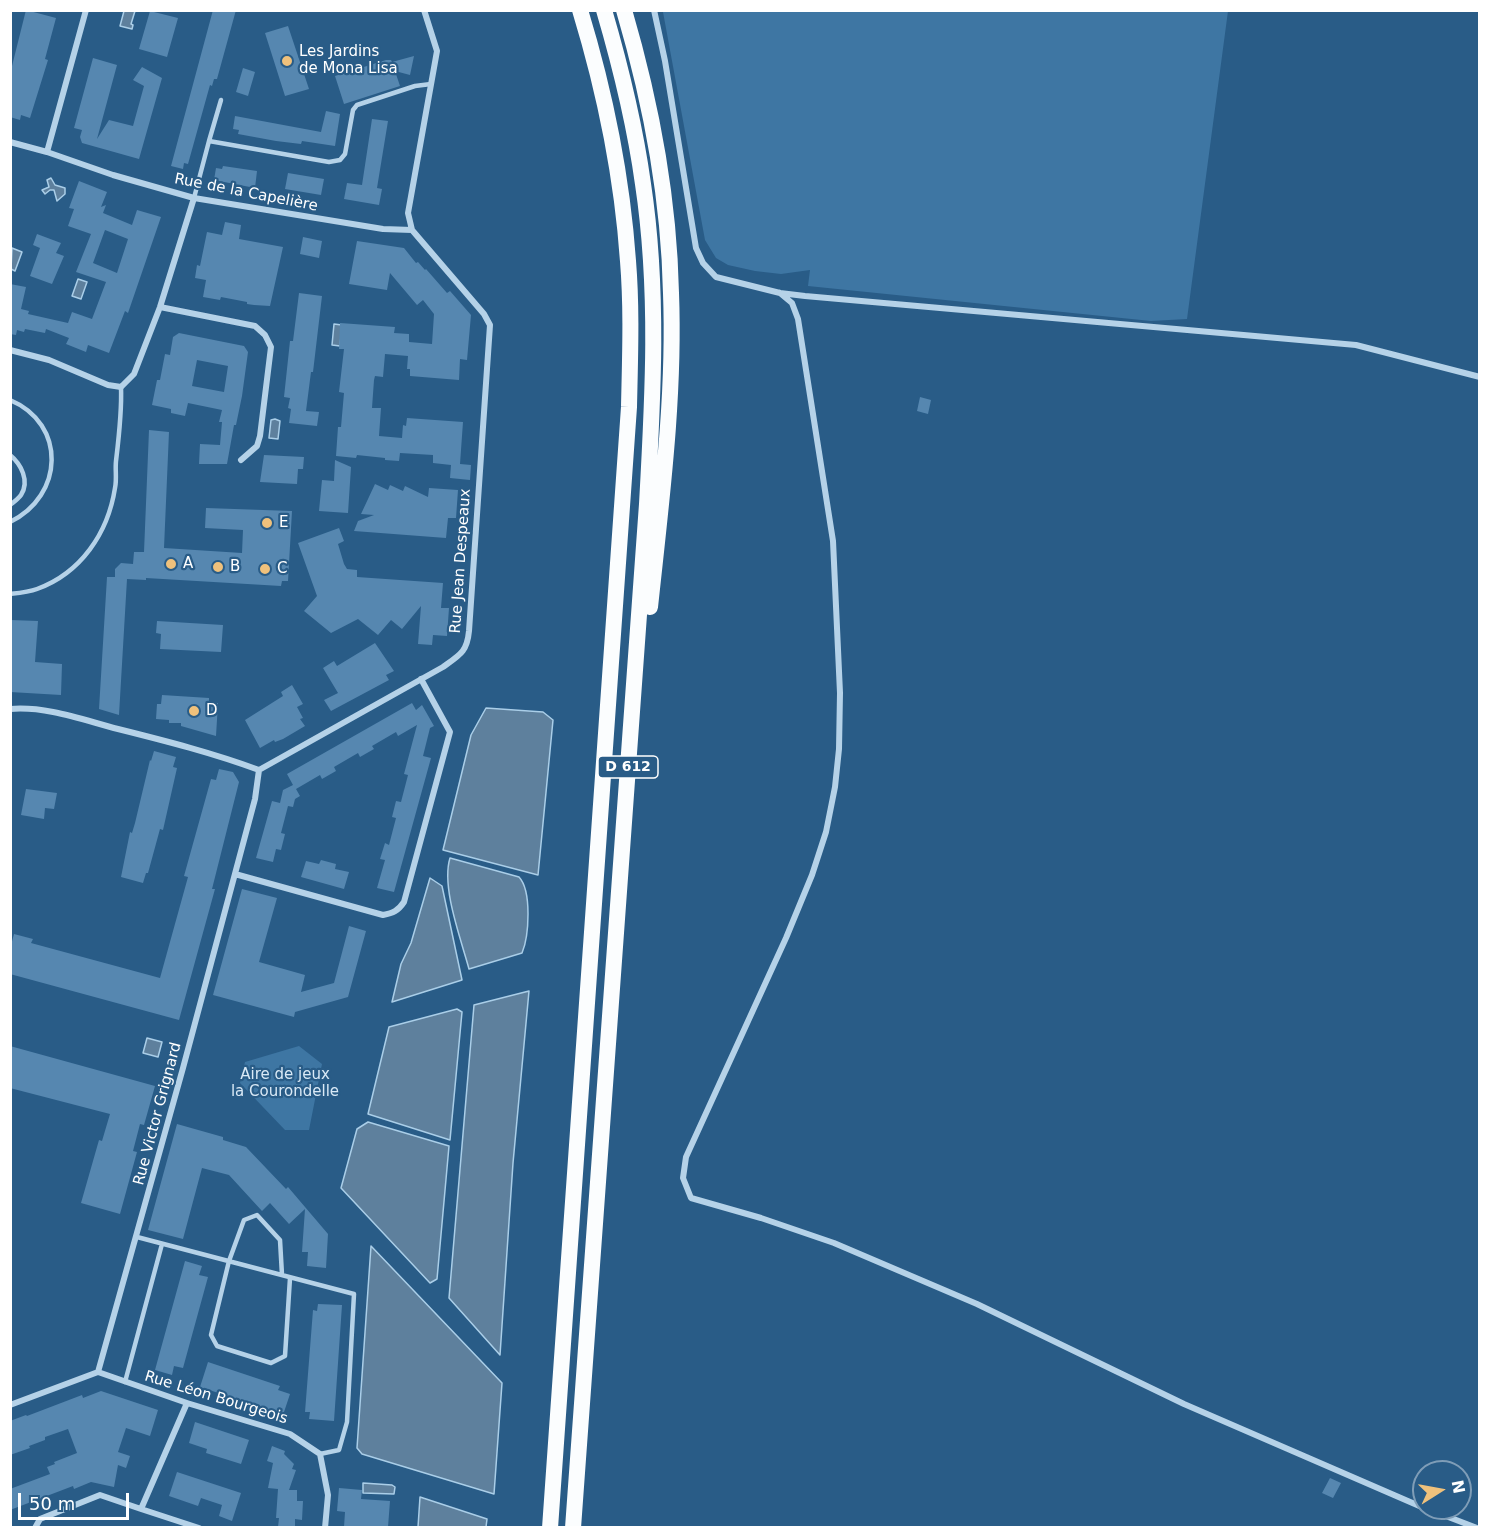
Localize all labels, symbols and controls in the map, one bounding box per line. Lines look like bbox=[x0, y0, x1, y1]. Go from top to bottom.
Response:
place label: Les Jardins de Mona Lisa bbox=[299, 43, 398, 78]
marker: Les Jardins de Mona Lisa bbox=[280, 54, 294, 68]
street label: Rue de la Capelière bbox=[173, 170, 319, 216]
street label: Rue Jean Despeaux bbox=[447, 488, 475, 634]
place label: E bbox=[279, 514, 288, 532]
marker: E bbox=[260, 516, 274, 530]
place label: A bbox=[183, 555, 193, 573]
marker: A bbox=[164, 557, 178, 571]
place label: B bbox=[230, 558, 240, 576]
marker: B bbox=[211, 560, 225, 574]
place label: C bbox=[277, 560, 287, 578]
marker: C bbox=[258, 562, 272, 576]
place label: D bbox=[206, 702, 218, 720]
marker: D bbox=[187, 704, 201, 718]
road number: D 612 bbox=[598, 756, 658, 778]
street label: Rue Victor Grignard bbox=[130, 1041, 186, 1187]
park label: Aire de jeux la Courondelle bbox=[231, 1066, 339, 1101]
street label: Rue Léon Bourgeois bbox=[142, 1368, 290, 1428]
north arrow bbox=[1412, 1460, 1472, 1520]
text: N bbox=[1448, 1478, 1469, 1495]
scale bar bbox=[21, 1481, 132, 1519]
text: 50 m bbox=[29, 1493, 75, 1514]

